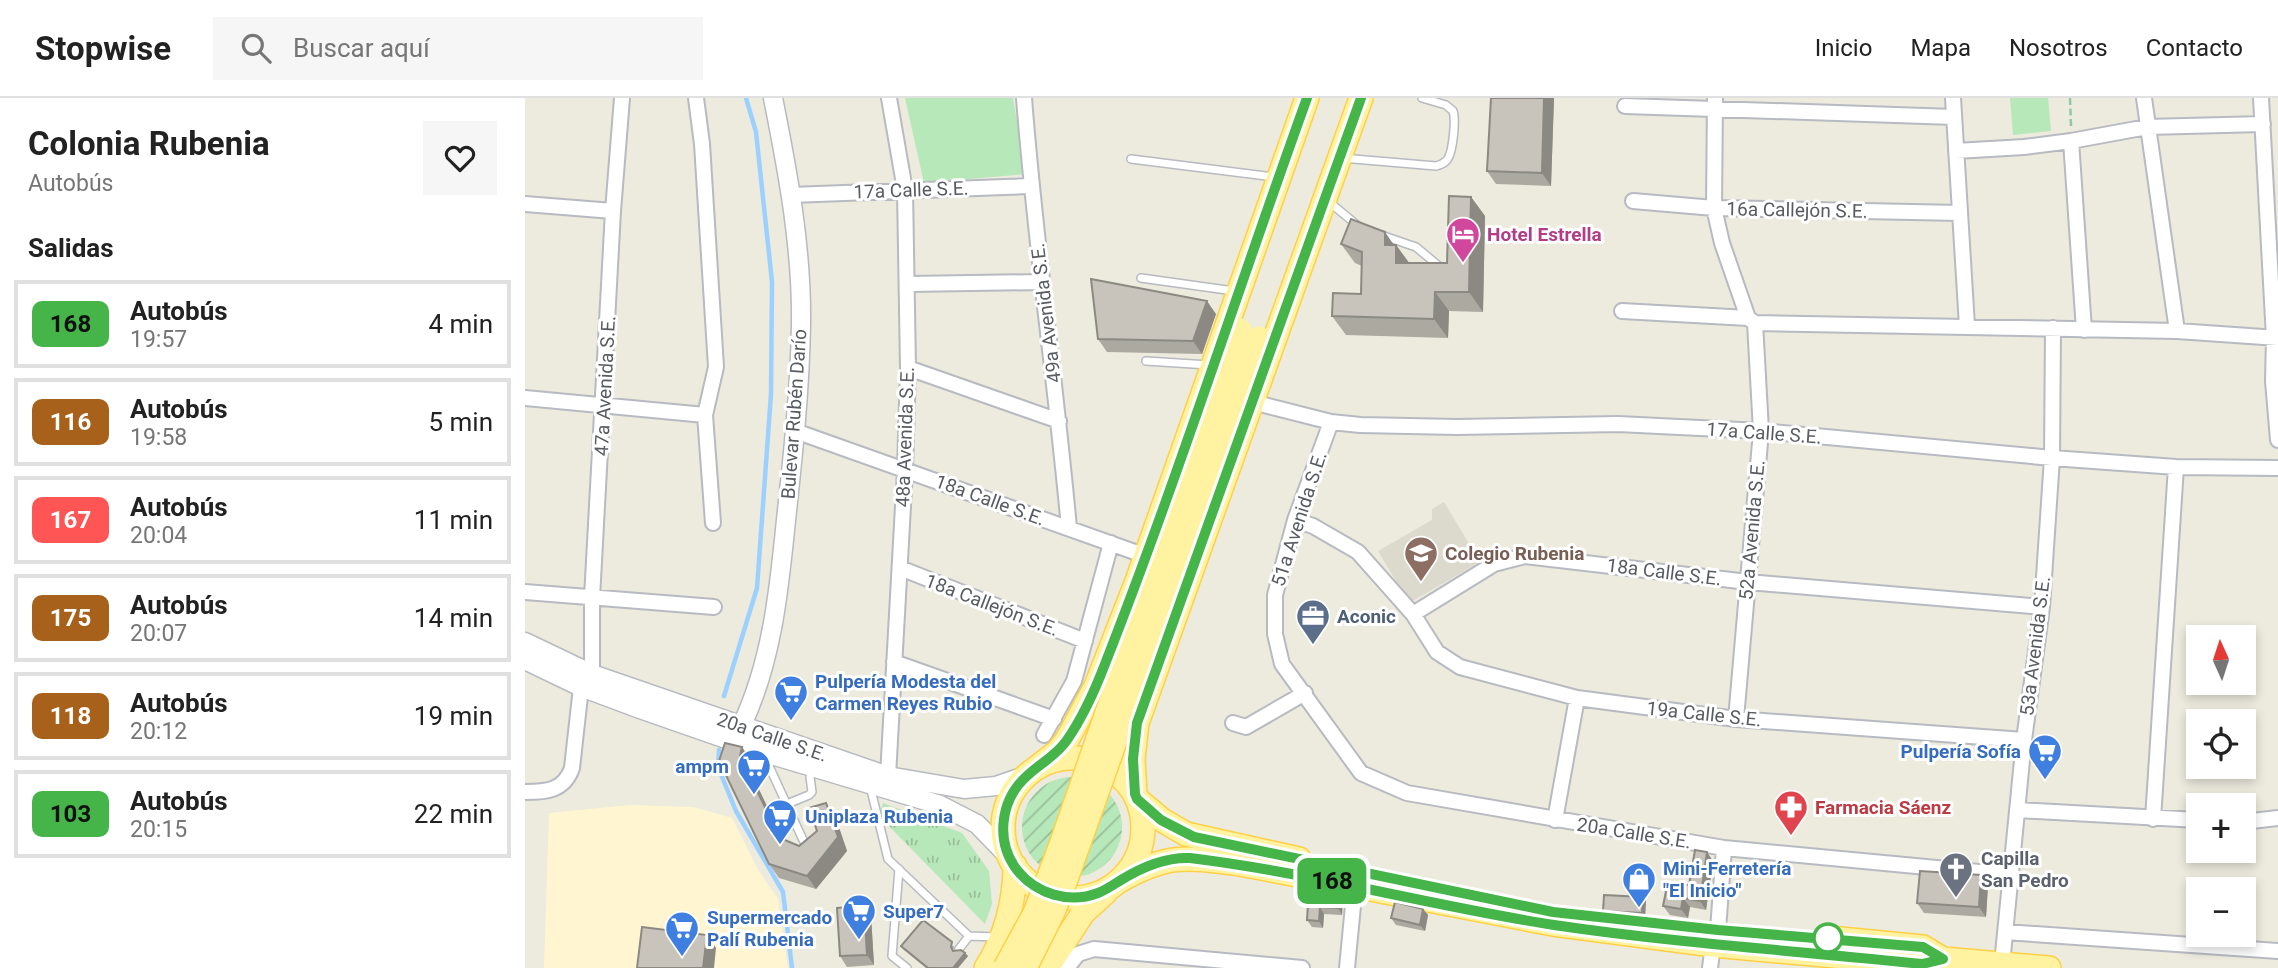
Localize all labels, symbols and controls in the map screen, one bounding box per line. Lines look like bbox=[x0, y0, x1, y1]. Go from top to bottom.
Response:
search box bbox=[213, 17, 703, 80]
text: Stopwise bbox=[35, 29, 171, 68]
icon: search bbox=[237, 29, 275, 67]
text: Buscar aquí bbox=[293, 33, 430, 63]
text: Inicio bbox=[1815, 34, 1872, 62]
text: Mapa bbox=[1910, 34, 1971, 62]
text: Nosotros bbox=[2009, 34, 2108, 62]
text: Contacto bbox=[2146, 34, 2243, 62]
button: heart bbox=[423, 121, 497, 195]
text: Colonia Rubenia bbox=[28, 124, 270, 163]
text: Autobús bbox=[28, 170, 113, 197]
street label: 17a Calle S.E. bbox=[853, 176, 969, 204]
street label: 16a Callejón S.E. bbox=[1726, 197, 1868, 223]
hotel icon: Hotel Estrella bbox=[1444, 215, 1482, 264]
place label: Hotel Estrella bbox=[1487, 223, 1602, 246]
text: Salidas bbox=[28, 233, 114, 263]
street label: 49a Avenida S.E. bbox=[1026, 242, 1066, 384]
text: Autobús bbox=[130, 296, 228, 326]
text: 4 min bbox=[428, 309, 493, 339]
text: 168 bbox=[50, 310, 91, 338]
street label: 47a Avenida S.E. bbox=[590, 315, 620, 457]
text: 19:57 bbox=[130, 326, 187, 353]
street label: Bulevar Rubén Darío bbox=[777, 328, 811, 500]
street label: 48a Avenida S.E. bbox=[891, 366, 919, 508]
text: Autobús bbox=[130, 394, 228, 424]
text: 5 min bbox=[428, 407, 493, 437]
text: 116 bbox=[50, 408, 91, 436]
street label: 17a Calle S.E. bbox=[1706, 418, 1822, 448]
text: 19:58 bbox=[130, 424, 187, 451]
street label: 51a Avenida S.E. bbox=[1266, 449, 1332, 589]
street label: 52a Avenida S.E. bbox=[1734, 459, 1770, 601]
street label: 18a Calle S.E. bbox=[932, 469, 1048, 531]
text: Autobús bbox=[130, 492, 228, 522]
text: 11 min bbox=[414, 505, 493, 535]
text: 167 bbox=[50, 506, 91, 534]
text: 20:04 bbox=[130, 522, 187, 549]
school or university icon: Colegio Rubenia bbox=[1402, 534, 1440, 583]
place label: Colegio Rubenia bbox=[1445, 542, 1584, 565]
street label: 18a Calle S.E. bbox=[1605, 554, 1723, 590]
street label: 18a Callejón S.E. bbox=[922, 569, 1062, 641]
street label: 53a Avenida S.E. bbox=[2015, 575, 2055, 717]
text: Autobús bbox=[130, 590, 228, 620]
office icon: Aconic bbox=[1294, 597, 1332, 646]
text: 14 min bbox=[414, 603, 493, 633]
text: 175 bbox=[50, 604, 91, 632]
place label: Aconic bbox=[1337, 605, 1396, 628]
text: 20:07 bbox=[130, 620, 187, 647]
north arrow bbox=[2186, 625, 2256, 695]
map controls bbox=[2186, 625, 2256, 947]
place label: Pulpería Modesta del Carmen Reyes Rubio bbox=[815, 670, 996, 715]
supermarket icon: Pulpería Modesta del Carmen Reyes Rubio bbox=[772, 673, 810, 722]
text: Autobús bbox=[130, 688, 228, 718]
street label: 19a Calle S.E. bbox=[1645, 697, 1763, 731]
text: 19 min bbox=[414, 701, 493, 731]
text: 118 bbox=[50, 702, 91, 730]
street label: 20a Calle S.E. bbox=[714, 707, 830, 767]
button: locate bbox=[2186, 709, 2256, 779]
text: 20:12 bbox=[130, 718, 187, 745]
supermarket icon: Pulpería Sofía bbox=[2026, 732, 2064, 781]
place label: Pulpería Sofía bbox=[1901, 740, 2021, 763]
supermarket icon: ampm bbox=[735, 747, 773, 796]
place label: ampm bbox=[675, 755, 729, 778]
text: Autobús bbox=[130, 786, 228, 816]
pharmacy icon: Farmacia Sáenz bbox=[1772, 788, 1810, 837]
button: + bbox=[2186, 793, 2256, 863]
place label: Farmacia Sáenz bbox=[1815, 796, 1951, 819]
supermarket icon: Uniplaza Rubenia bbox=[761, 797, 799, 846]
text: 22 min bbox=[414, 799, 493, 829]
text: 103 bbox=[50, 800, 91, 828]
place label: Uniplaza Rubenia bbox=[805, 805, 953, 828]
street label: 20a Calle S.E. bbox=[1575, 813, 1693, 853]
text: 20:15 bbox=[130, 816, 187, 843]
place label: Capilla San Pedro bbox=[1981, 847, 2069, 892]
church icon: Capilla San Pedro bbox=[1937, 850, 1975, 899]
place label: Mini-Ferretería "El Inicio" bbox=[1663, 857, 1791, 902]
line badge: 168 bbox=[1292, 858, 1372, 904]
shop icon: Mini-Ferretería "El Inicio" bbox=[1620, 860, 1658, 909]
text: 168 bbox=[1311, 867, 1353, 895]
button: − bbox=[2186, 877, 2256, 947]
supermarket icon: Super7 bbox=[840, 892, 878, 941]
place label: Super7 bbox=[883, 900, 944, 923]
place label: Supermercado Palí Rubenia bbox=[707, 906, 833, 951]
supermarket icon: Supermercado Palí Rubenia bbox=[663, 909, 701, 958]
unlabelled marker bbox=[1813, 923, 1843, 953]

